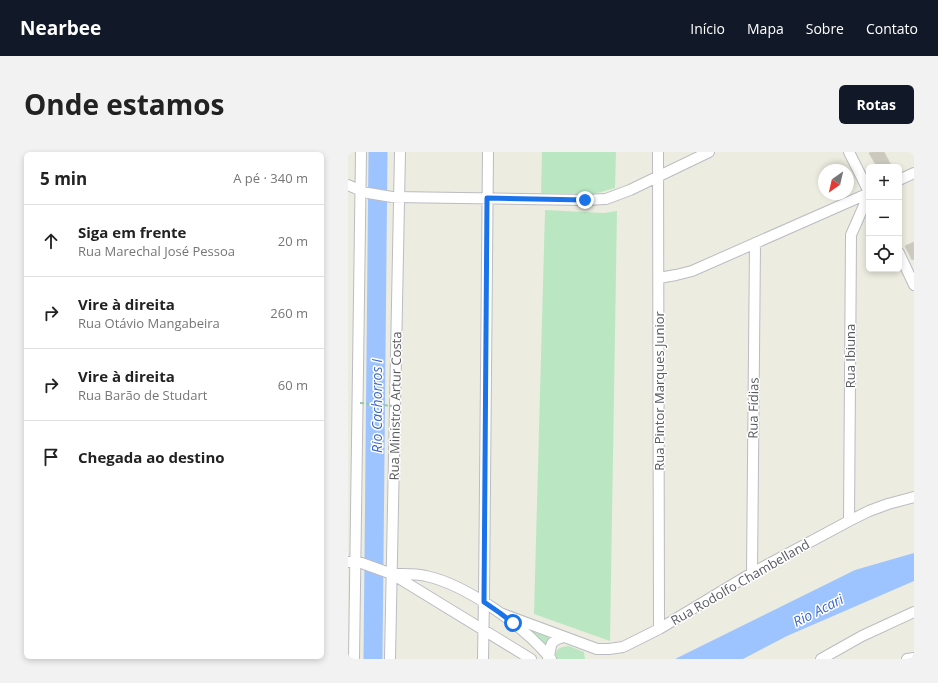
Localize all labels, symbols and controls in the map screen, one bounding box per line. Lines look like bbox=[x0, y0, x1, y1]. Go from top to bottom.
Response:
text: Nearbee bbox=[20, 15, 101, 41]
text: Início bbox=[690, 19, 725, 38]
text: Mapa bbox=[747, 19, 784, 38]
text: Sobre bbox=[806, 19, 844, 38]
text: Contato bbox=[866, 19, 918, 38]
text: Onde estamos bbox=[24, 85, 225, 123]
button: Rotas bbox=[839, 85, 914, 124]
north arrow bbox=[818, 164, 854, 200]
map controls bbox=[866, 164, 902, 272]
button: + bbox=[866, 164, 902, 200]
text: 5 min bbox=[40, 167, 87, 190]
text: A pé · 340 m bbox=[233, 169, 308, 187]
route end bbox=[576, 191, 594, 209]
button: − bbox=[866, 200, 902, 236]
text: Siga em frente bbox=[78, 222, 186, 242]
icon: ahead bbox=[40, 230, 62, 252]
text: 20 m bbox=[278, 232, 308, 250]
button: locate bbox=[866, 236, 902, 272]
text: Rua Marechal José Pessoa bbox=[78, 242, 235, 260]
text: Vire à direita bbox=[78, 294, 175, 314]
icon: right bbox=[40, 302, 62, 324]
text: 260 m bbox=[270, 304, 308, 322]
street label: Rua Pintor Marques Junior bbox=[650, 310, 668, 471]
text: Rua Otávio Mangabeira bbox=[78, 314, 220, 332]
street label: Rua Ibiuna bbox=[841, 324, 859, 388]
street label: Rua Ministro Artur Costa bbox=[385, 331, 405, 481]
water label: Rio Cachorros I bbox=[367, 359, 386, 453]
text: Vire à direita bbox=[78, 366, 175, 386]
icon: right bbox=[40, 374, 62, 396]
text: 60 m bbox=[278, 376, 308, 394]
street label: Rua Fídias bbox=[743, 377, 763, 439]
text: Rua Barão de Studart bbox=[78, 386, 207, 404]
icon: arrive bbox=[40, 446, 62, 468]
text: Chegada ao destino bbox=[78, 447, 225, 467]
street label: Rua Rodolfo Chambelland bbox=[667, 535, 813, 629]
water label: Rio Acari bbox=[790, 589, 847, 631]
route start bbox=[504, 614, 522, 632]

